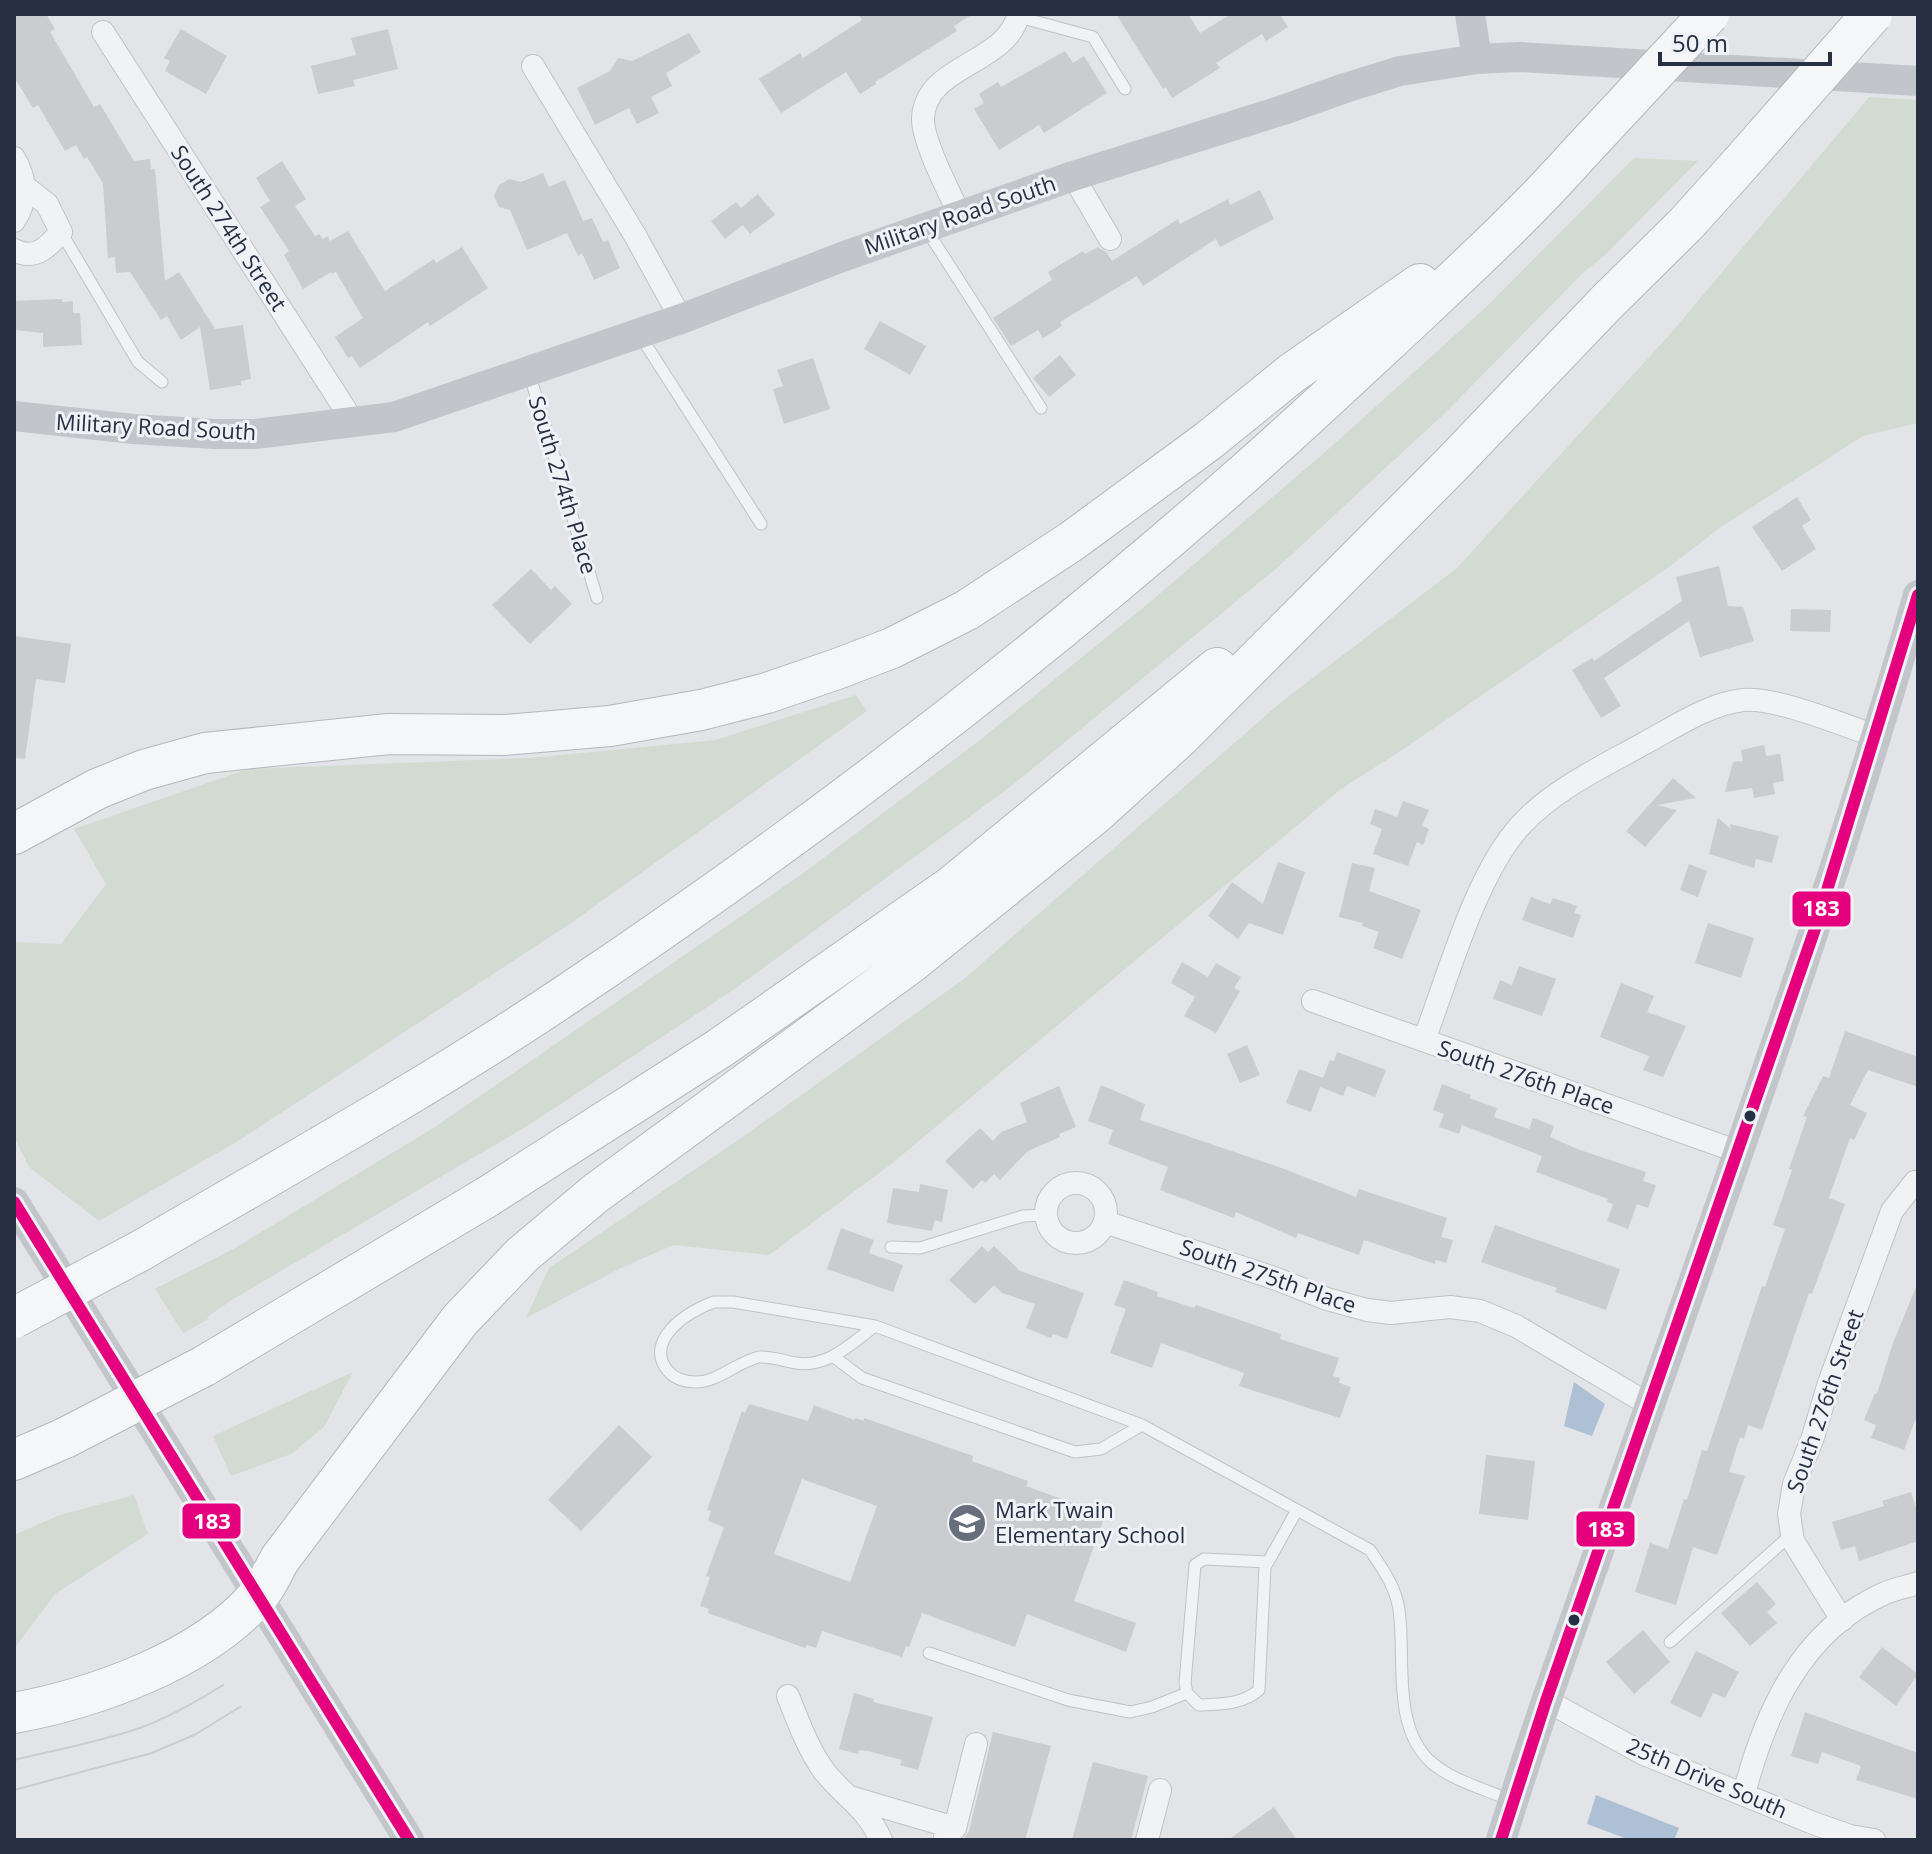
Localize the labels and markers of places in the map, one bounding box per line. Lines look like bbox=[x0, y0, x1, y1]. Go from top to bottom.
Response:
unlabelled marker bbox=[1742, 1108, 1758, 1124]
place label: Mark Twain Elementary School bbox=[995, 1494, 1185, 1549]
school or university icon: Mark Twain Elementary School bbox=[946, 1502, 988, 1544]
unlabelled marker bbox=[1566, 1612, 1582, 1628]

